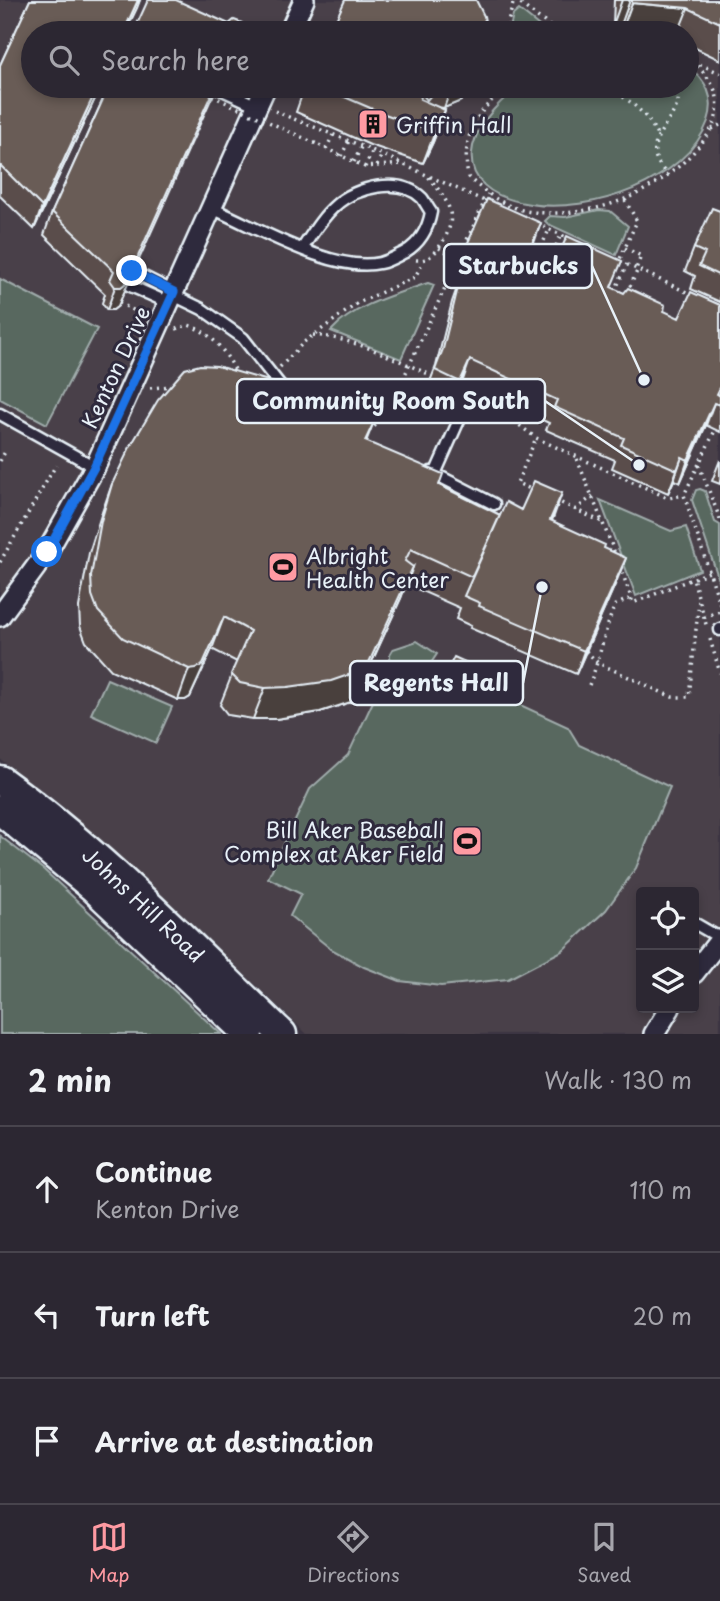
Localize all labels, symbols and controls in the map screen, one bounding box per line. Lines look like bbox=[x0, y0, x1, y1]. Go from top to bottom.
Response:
search box bbox=[21, 21, 699, 98]
text: Search here bbox=[101, 40, 250, 79]
icon: search bbox=[45, 41, 83, 79]
building icon: Griffin Hall bbox=[356, 107, 390, 141]
place label: Griffin Hall bbox=[396, 108, 512, 140]
callout: Starbucks bbox=[444, 244, 592, 288]
text: Starbucks bbox=[458, 247, 578, 282]
route end bbox=[116, 255, 147, 286]
street label: Kenton Drive bbox=[73, 300, 157, 434]
callout: Community Room South bbox=[237, 379, 545, 423]
text: Community Room South bbox=[252, 382, 530, 417]
route start bbox=[31, 536, 62, 567]
place label: Albright Health Center bbox=[306, 539, 449, 595]
sports icon: Albright Health Center bbox=[266, 550, 300, 584]
callout: Regents Hall bbox=[350, 661, 523, 705]
text: Regents Hall bbox=[363, 664, 509, 699]
place label: Bill Aker Baseball Complex at Aker Field bbox=[224, 813, 444, 869]
sports icon: Bill Aker Baseball Complex at Aker Field bbox=[450, 824, 484, 858]
street label: Johns Hill Road bbox=[76, 839, 212, 969]
map controls bbox=[636, 887, 699, 1013]
button: locate bbox=[636, 887, 699, 950]
button: layers bbox=[636, 950, 699, 1013]
text: 2 min bbox=[28, 1057, 112, 1102]
text: Walk · 130 m bbox=[544, 1062, 692, 1097]
text: Continue bbox=[95, 1152, 212, 1191]
icon: ahead bbox=[28, 1170, 66, 1208]
text: 110 m bbox=[630, 1172, 692, 1207]
text: Kenton Drive bbox=[95, 1191, 240, 1226]
icon: left bbox=[28, 1296, 66, 1334]
text: Turn left bbox=[95, 1296, 210, 1335]
text: 20 m bbox=[633, 1298, 692, 1333]
icon: arrive bbox=[28, 1422, 66, 1460]
text: Arrive at destination bbox=[95, 1422, 374, 1461]
tab: Map bbox=[89, 1518, 129, 1588]
tab: Directions bbox=[307, 1518, 400, 1588]
tab: Saved bbox=[577, 1518, 631, 1588]

